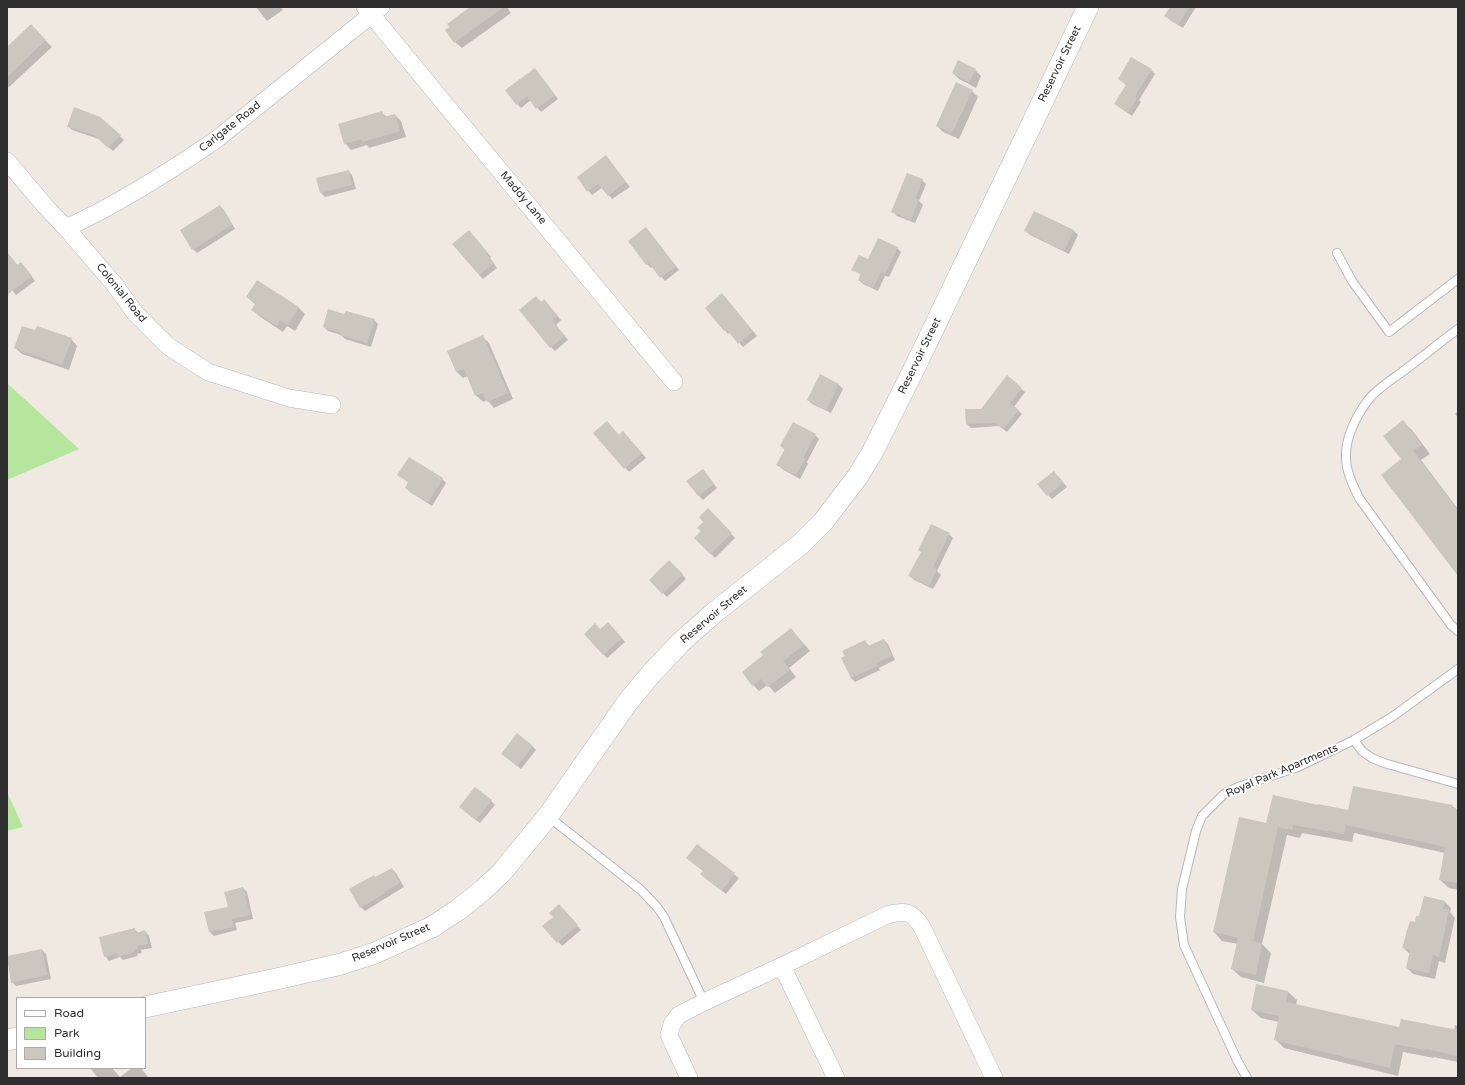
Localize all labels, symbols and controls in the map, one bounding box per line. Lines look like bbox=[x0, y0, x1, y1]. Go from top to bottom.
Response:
street label: Reservoir Street bbox=[1036, 24, 1084, 104]
street label: Carlgate Road bbox=[197, 99, 263, 155]
street label: Maddy Lane bbox=[497, 169, 549, 227]
street label: Colonial Road bbox=[93, 261, 149, 325]
street label: Reservoir Street bbox=[896, 316, 944, 396]
street label: Reservoir Street bbox=[678, 583, 750, 647]
street label: Royal Park Apartments bbox=[1224, 741, 1340, 801]
street label: Reservoir Street bbox=[350, 921, 432, 965]
legend bbox=[16, 997, 146, 1069]
text: Road bbox=[54, 1006, 84, 1020]
text: Park bbox=[54, 1026, 80, 1040]
text: Building bbox=[54, 1046, 101, 1060]

